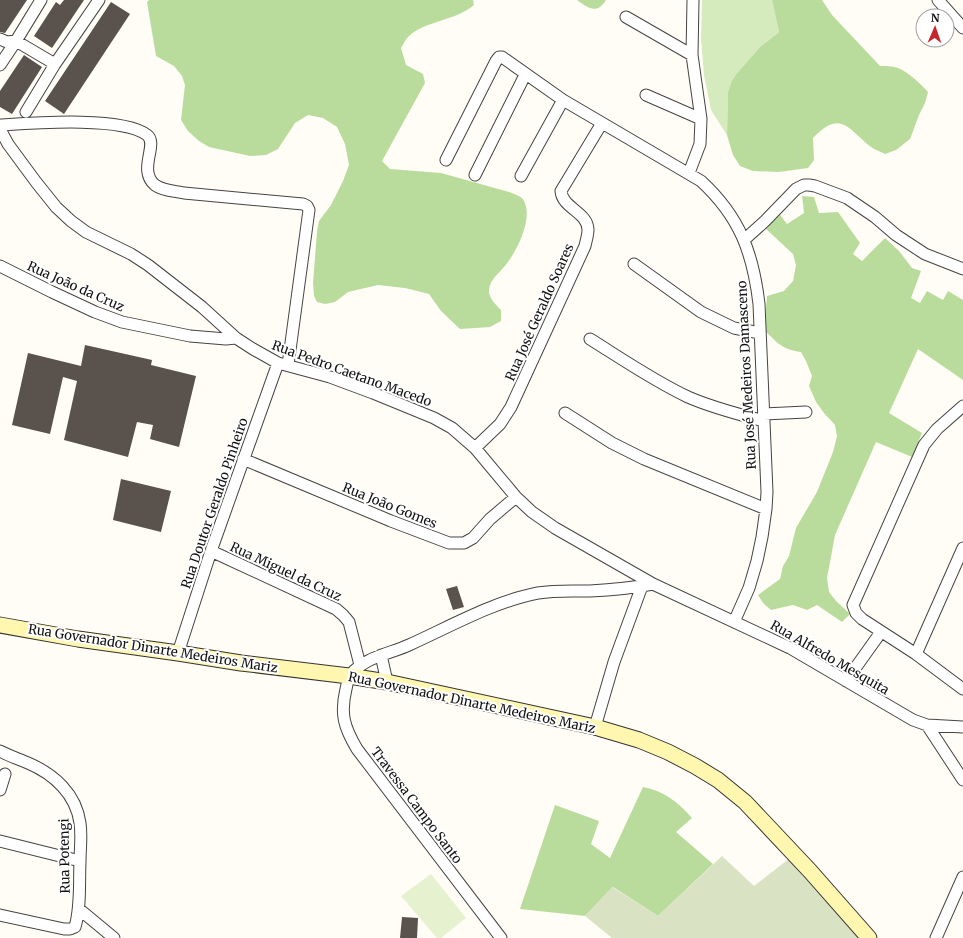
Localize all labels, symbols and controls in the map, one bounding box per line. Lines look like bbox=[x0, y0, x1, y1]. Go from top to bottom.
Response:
north arrow bbox=[915, 8, 955, 48]
text: N bbox=[931, 11, 940, 25]
street label: Rua José Geraldo Soares bbox=[501, 241, 577, 384]
street label: Rua João da Cruz bbox=[25, 257, 127, 315]
street label: Rua José Medeiros Damasceno bbox=[733, 280, 760, 470]
street label: Rua Pedro Caetano Macedo bbox=[270, 337, 434, 410]
street label: Rua Doutor Geraldo Pinheiro bbox=[177, 415, 252, 591]
street label: Rua João Gomes bbox=[340, 479, 440, 532]
street label: Rua Miguel da Cruz bbox=[227, 538, 344, 605]
street label: Rua Alfredo Mesquita bbox=[767, 616, 892, 698]
street label: Rua Governador Dinarte Medeiros Mariz bbox=[27, 620, 279, 677]
street label: Rua Governador Dinarte Medeiros Mariz bbox=[347, 668, 597, 737]
street label: Travessa Campo Santo bbox=[367, 744, 466, 867]
street label: Rua Potengi bbox=[55, 818, 74, 894]

